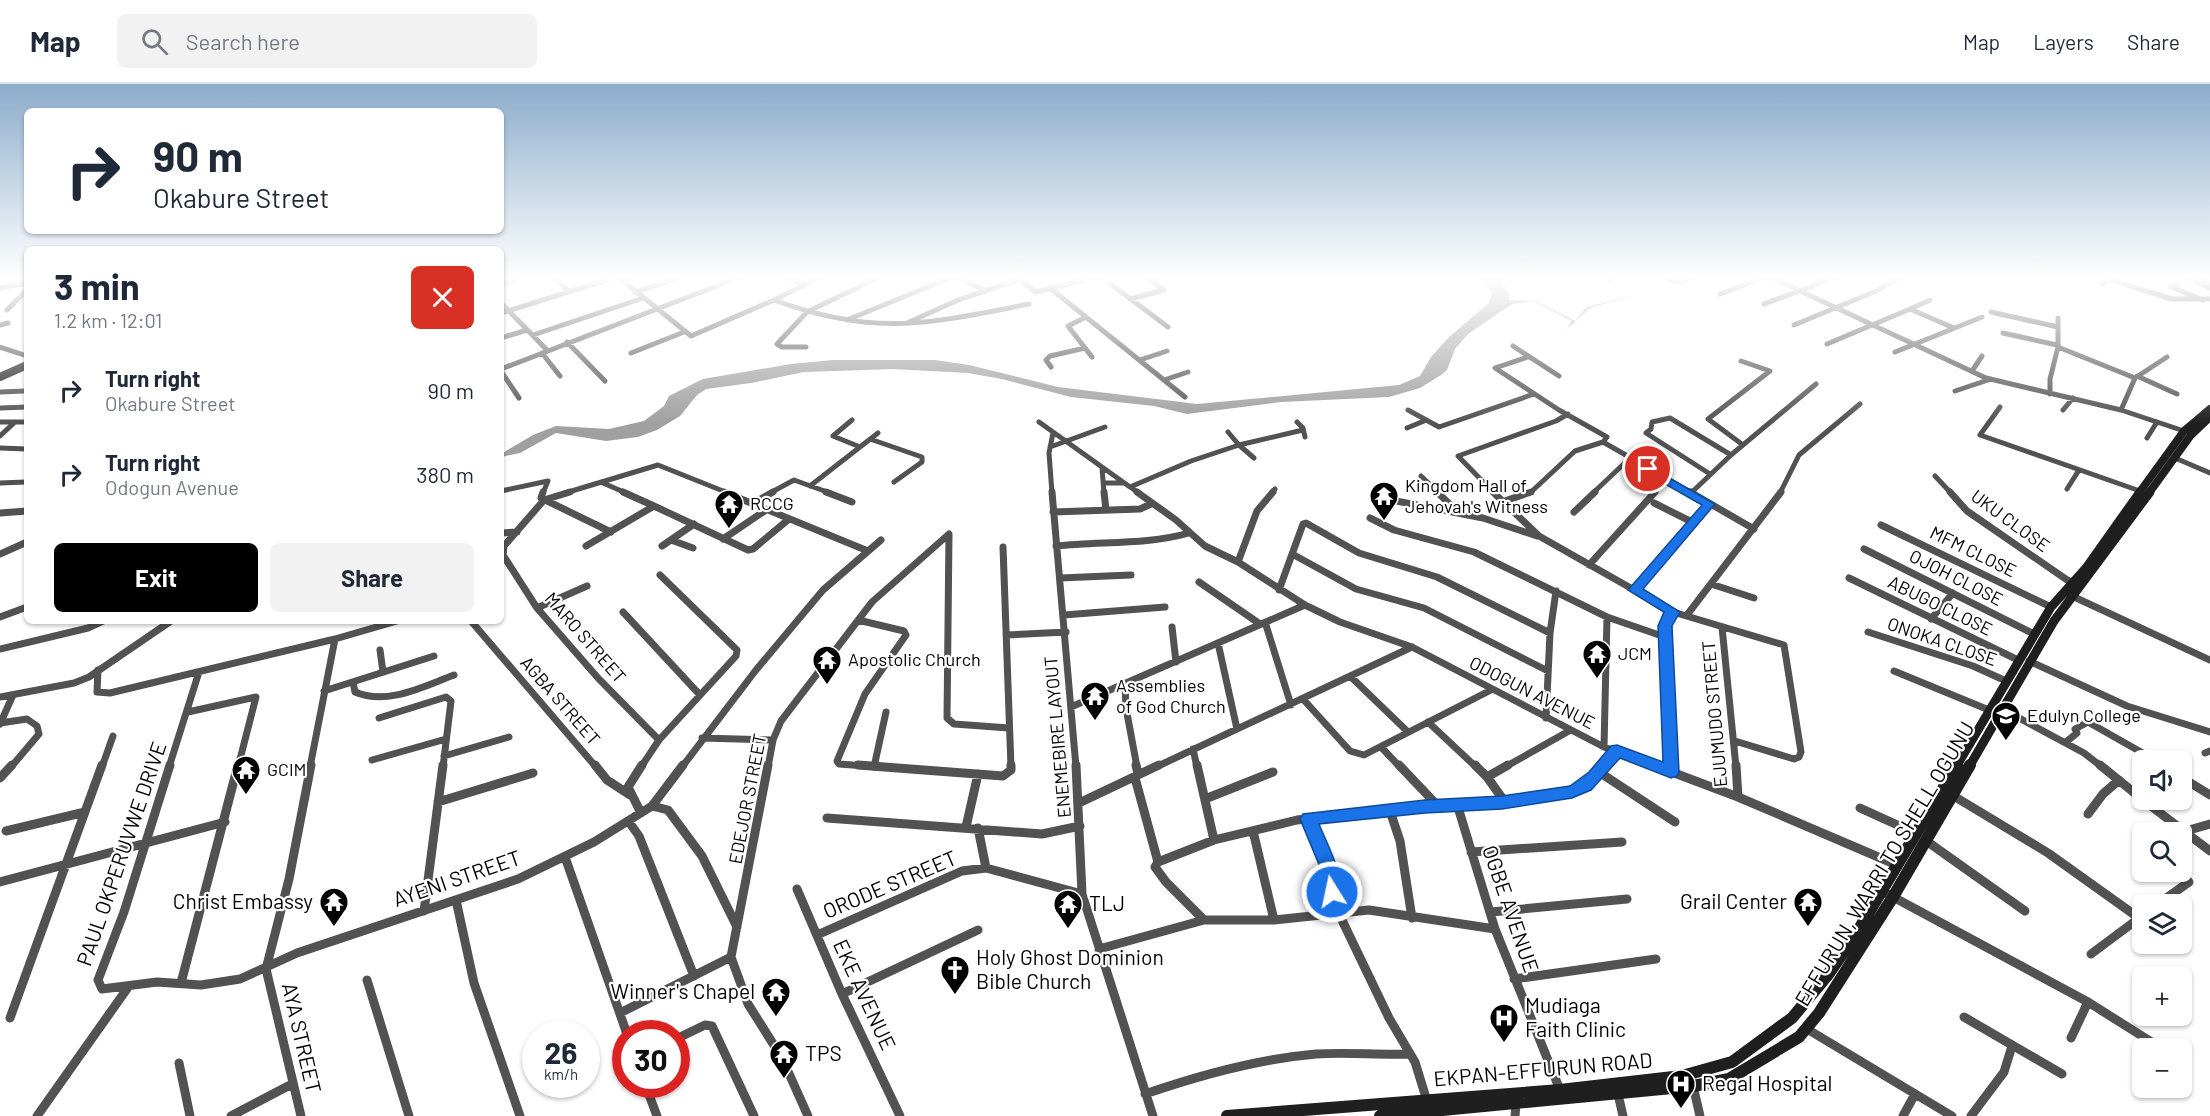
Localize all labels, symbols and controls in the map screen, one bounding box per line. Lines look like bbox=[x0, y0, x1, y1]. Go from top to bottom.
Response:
search box bbox=[117, 14, 537, 68]
text: Map bbox=[30, 24, 81, 58]
icon: search bbox=[138, 25, 171, 58]
text: Search here bbox=[186, 28, 300, 54]
text: Map bbox=[1963, 29, 2000, 54]
text: Layers bbox=[2033, 29, 2094, 54]
text: Share bbox=[2127, 29, 2180, 54]
text: 90 m bbox=[153, 130, 243, 180]
icon: right bbox=[54, 132, 132, 210]
text: Okabure Street bbox=[153, 181, 329, 213]
text: 3 min bbox=[54, 264, 140, 307]
button: close bbox=[411, 266, 474, 329]
text: 1.2 km · 12:01 bbox=[54, 308, 162, 332]
text: Turn right bbox=[105, 365, 200, 391]
icon: right bbox=[54, 374, 87, 407]
text: 90 m bbox=[428, 377, 474, 403]
text: Okabure Street bbox=[105, 391, 236, 415]
pin bbox=[1622, 443, 1673, 494]
text: Turn right bbox=[105, 449, 200, 475]
icon: arrive bbox=[1631, 452, 1664, 485]
icon: right bbox=[54, 458, 87, 491]
text: 380 m bbox=[416, 461, 474, 487]
place label: Kingdom Hall of Jehovah's Witness bbox=[1405, 474, 1548, 517]
text: Odogun Avenue bbox=[105, 475, 239, 499]
temple icon: Kingdom Hall of Jehovah's Witness bbox=[1368, 480, 1400, 522]
street label: UKU CLOSE bbox=[1967, 484, 2054, 556]
temple icon: RCCG bbox=[713, 488, 745, 530]
place label: RCCG bbox=[750, 492, 794, 514]
street label: MFM CLOSE bbox=[1927, 521, 2020, 581]
button: Exit bbox=[54, 543, 258, 612]
button: Share bbox=[270, 543, 474, 612]
street label: OJOH CLOSE bbox=[1906, 544, 2007, 610]
street label: ABUGO CLOSE bbox=[1885, 570, 1996, 640]
street label: MARO STREET bbox=[540, 587, 631, 687]
street label: ONOKA CLOSE bbox=[1885, 612, 2000, 670]
temple icon: JCM bbox=[1581, 638, 1613, 680]
street label: EJUMUDO STREET bbox=[1697, 640, 1731, 788]
place label: JCM bbox=[1618, 642, 1652, 664]
temple icon: Apostolic Church bbox=[811, 644, 843, 686]
place label: Apostolic Church bbox=[848, 648, 981, 670]
street label: AGBA STREET bbox=[516, 651, 605, 749]
street label: ODOGUN AVENUE bbox=[1466, 651, 1599, 733]
street label: ENEMEBIRE LAYOUT bbox=[1039, 655, 1075, 819]
place label: Assemblies of God Church bbox=[1116, 674, 1226, 717]
temple icon: Assemblies of God Church bbox=[1079, 680, 1111, 722]
school or university icon: Edulyn College bbox=[1990, 700, 2022, 742]
place label: Edulyn College bbox=[2027, 704, 2141, 726]
street label: EFFURUN, WARRI TO SHELL OGUNU bbox=[1789, 716, 1979, 1010]
street label: EDEJOR STREET bbox=[724, 732, 770, 866]
street label: PAUL OKPERUVWE DRIVE bbox=[70, 738, 171, 969]
map controls bbox=[2132, 750, 2192, 1098]
button: sound bbox=[2132, 750, 2192, 810]
temple icon: GCIM bbox=[230, 754, 262, 796]
place label: GCIM bbox=[267, 758, 307, 780]
button: search bbox=[2132, 822, 2192, 882]
street label: OGBE AVENUE bbox=[1478, 842, 1545, 975]
street label: AYENI STREET bbox=[389, 844, 524, 911]
street label: ORODE STREET bbox=[819, 844, 960, 923]
position arrow bbox=[1300, 860, 1364, 924]
temple icon: Christ Embassy bbox=[318, 886, 350, 928]
temple icon: Grail Center bbox=[1792, 886, 1824, 928]
place label: Christ Embassy bbox=[173, 888, 313, 913]
temple icon: TLJ bbox=[1052, 888, 1084, 930]
place label: Grail Center bbox=[1680, 888, 1787, 913]
place label: TLJ bbox=[1089, 890, 1125, 915]
button: layers bbox=[2132, 894, 2192, 954]
street label: EKE AVENUE bbox=[829, 935, 902, 1054]
place label: Holy Ghost Dominion Bible Church bbox=[976, 944, 1164, 993]
church icon: Holy Ghost Dominion Bible Church bbox=[939, 954, 971, 996]
button: + bbox=[2132, 966, 2192, 1026]
temple icon: Winner's Chapel bbox=[760, 976, 792, 1018]
place label: Winner's Chapel bbox=[610, 978, 755, 1003]
street label: AYA STREET bbox=[278, 980, 327, 1095]
place label: Mudiaga Faith Clinic bbox=[1525, 992, 1626, 1041]
hospital icon: Mudiaga Faith Clinic bbox=[1488, 1002, 1520, 1044]
speed limit sign: 30 bbox=[612, 1020, 690, 1098]
text: 26 bbox=[545, 1034, 577, 1070]
temple icon: TPS bbox=[768, 1038, 800, 1080]
button: − bbox=[2132, 1038, 2192, 1098]
place label: TPS bbox=[805, 1040, 842, 1065]
street label: EKPAN-EFFURUN ROAD bbox=[1433, 1046, 1653, 1091]
text: km/h bbox=[544, 1065, 578, 1083]
hospital icon: Regal Hospital bbox=[1665, 1068, 1697, 1110]
place label: Regal Hospital bbox=[1702, 1070, 1832, 1095]

